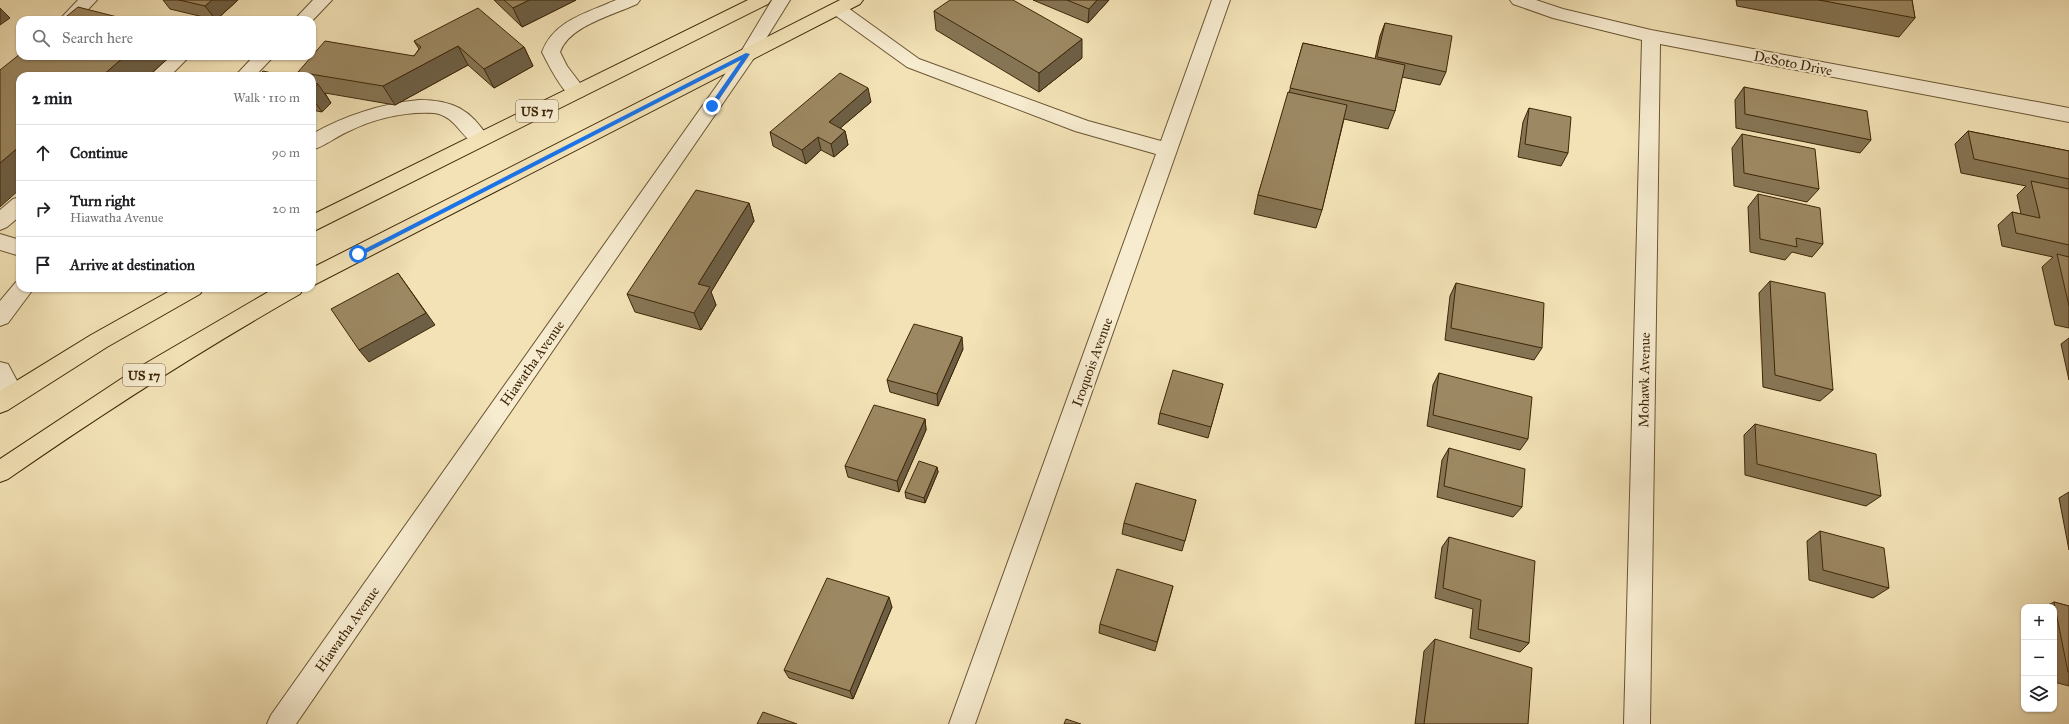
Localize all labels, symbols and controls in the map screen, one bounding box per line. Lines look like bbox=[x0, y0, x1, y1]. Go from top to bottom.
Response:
search box bbox=[16, 16, 316, 60]
icon: search bbox=[30, 27, 52, 49]
text: Search here bbox=[62, 29, 133, 47]
street label: DeSoto Drive bbox=[1752, 48, 1834, 79]
text: 2 min bbox=[32, 88, 72, 109]
text: Walk · 110 m bbox=[233, 90, 300, 106]
route end bbox=[703, 97, 721, 115]
road number: US 17 bbox=[516, 100, 558, 122]
icon: ahead bbox=[32, 142, 54, 164]
text: Continue bbox=[70, 144, 128, 162]
text: 90 m bbox=[272, 145, 300, 161]
text: Turn right bbox=[70, 192, 135, 210]
icon: right bbox=[32, 198, 54, 220]
text: 20 m bbox=[272, 201, 300, 217]
text: Hiawatha Avenue bbox=[70, 210, 163, 226]
route start bbox=[349, 245, 367, 263]
icon: arrive bbox=[32, 254, 54, 276]
text: Arrive at destination bbox=[70, 256, 195, 274]
street label: Iroquois Avenue bbox=[1068, 315, 1117, 409]
street label: Hiawatha Avenue bbox=[497, 317, 568, 409]
street label: Mohawk Avenue bbox=[1635, 332, 1654, 428]
road number: US 17 bbox=[123, 364, 165, 386]
street label: Hiawatha Avenue bbox=[312, 583, 383, 675]
map controls bbox=[2021, 604, 2057, 712]
button: + bbox=[2021, 604, 2057, 640]
button: − bbox=[2021, 640, 2057, 676]
button: layers bbox=[2021, 676, 2057, 712]

